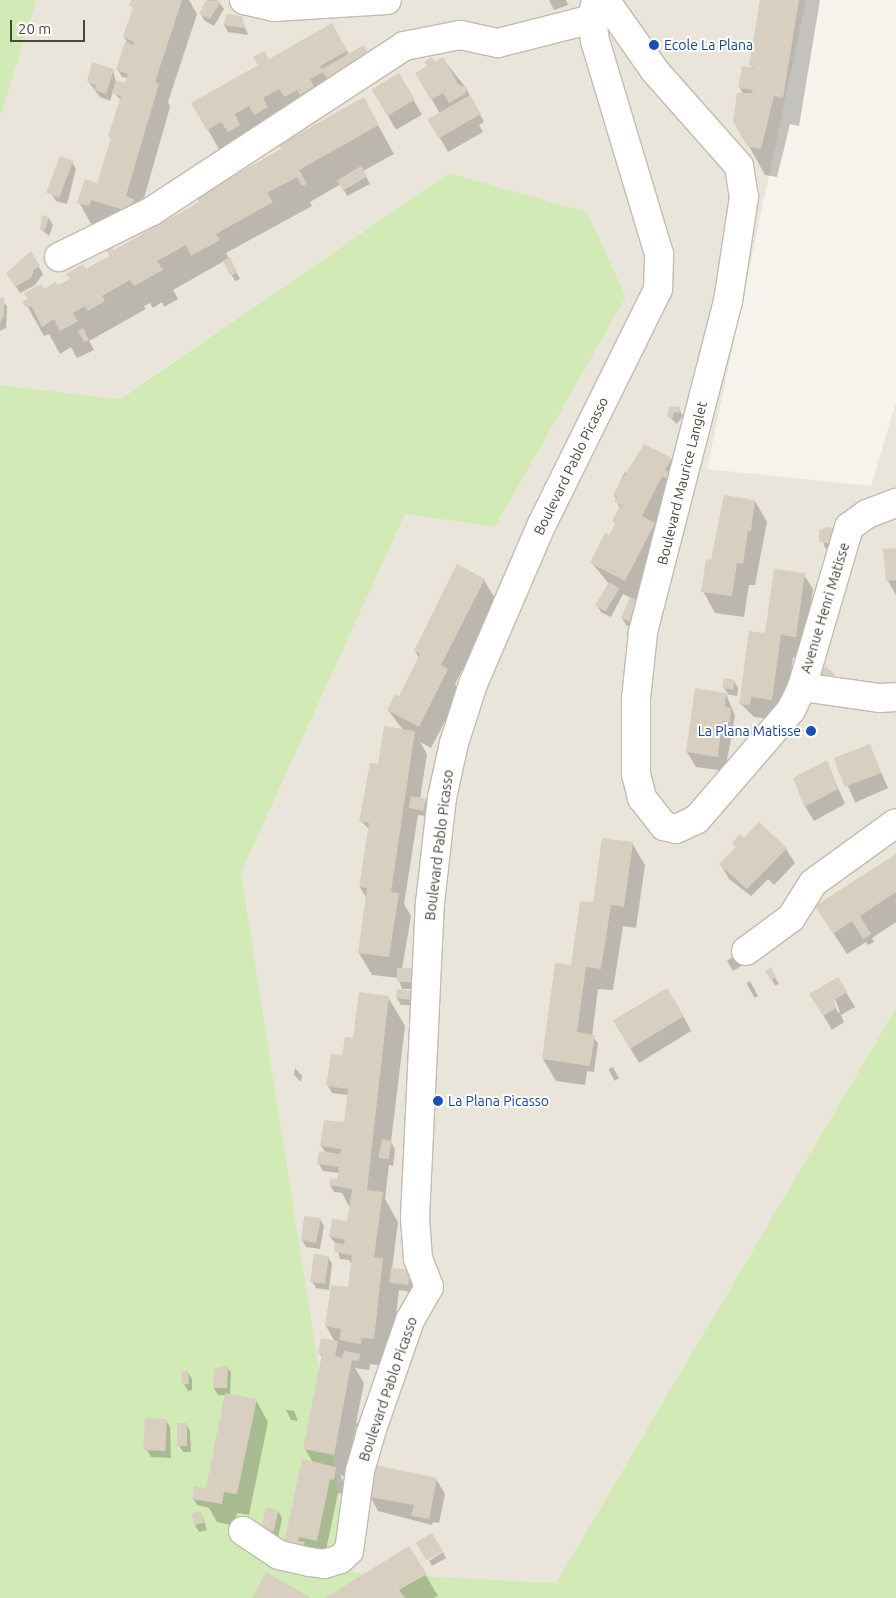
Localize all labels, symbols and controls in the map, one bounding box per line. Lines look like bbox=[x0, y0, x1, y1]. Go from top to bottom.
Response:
scale bar bbox=[12, 10, 88, 42]
text: 20 m bbox=[18, 20, 51, 37]
place label: Ecole La Plana bbox=[664, 37, 753, 53]
marker: Ecole La Plana bbox=[648, 39, 660, 51]
street label: Boulevard Pablo Picasso bbox=[530, 394, 612, 538]
street label: Boulevard Maurice Langlet bbox=[654, 400, 710, 566]
street label: Avenue Henri Matisse bbox=[797, 541, 853, 675]
place label: La Plana Matisse bbox=[698, 723, 801, 739]
marker: La Plana Matisse bbox=[805, 725, 817, 737]
street label: Boulevard Pablo Picasso bbox=[421, 769, 457, 921]
place label: La Plana Picasso bbox=[448, 1093, 549, 1109]
marker: La Plana Picasso bbox=[432, 1095, 444, 1107]
street label: Boulevard Pablo Picasso bbox=[355, 1315, 421, 1463]

